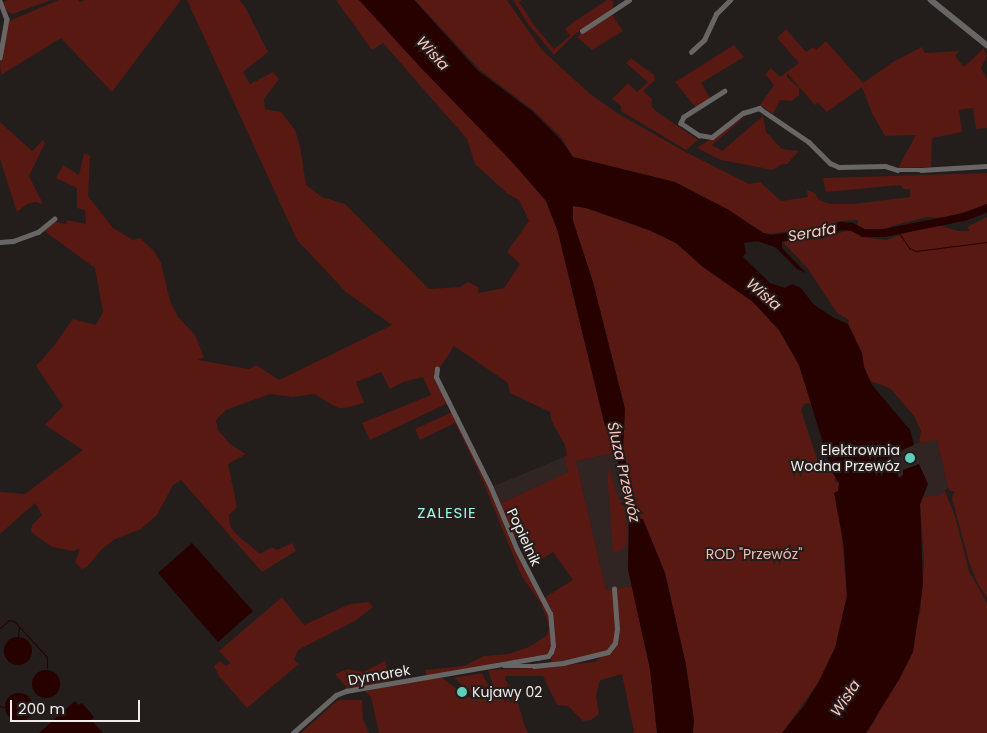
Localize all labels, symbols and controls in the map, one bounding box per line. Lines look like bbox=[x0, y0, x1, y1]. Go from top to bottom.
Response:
water label: Wisła bbox=[413, 32, 453, 74]
water label: Serafa bbox=[786, 219, 838, 245]
water label: Wisła bbox=[743, 274, 785, 314]
water label: Śluza Przewóz bbox=[604, 420, 644, 524]
place label: Elektrownia Wodna Przewóz bbox=[791, 442, 900, 474]
marker: Elektrownia Wodna Przewóz bbox=[904, 452, 916, 464]
district label: ZALESIE bbox=[416, 504, 478, 522]
street label: Popielnik bbox=[503, 505, 545, 569]
park label: ROD "Przewóz" bbox=[706, 546, 802, 562]
street label: Dymarek bbox=[347, 661, 411, 689]
water label: Wisła bbox=[826, 676, 864, 720]
place label: Kujawy 02 bbox=[472, 684, 542, 700]
marker: Kujawy 02 bbox=[456, 686, 468, 698]
scale bar bbox=[12, 690, 142, 722]
text: 200 m bbox=[18, 698, 65, 719]

